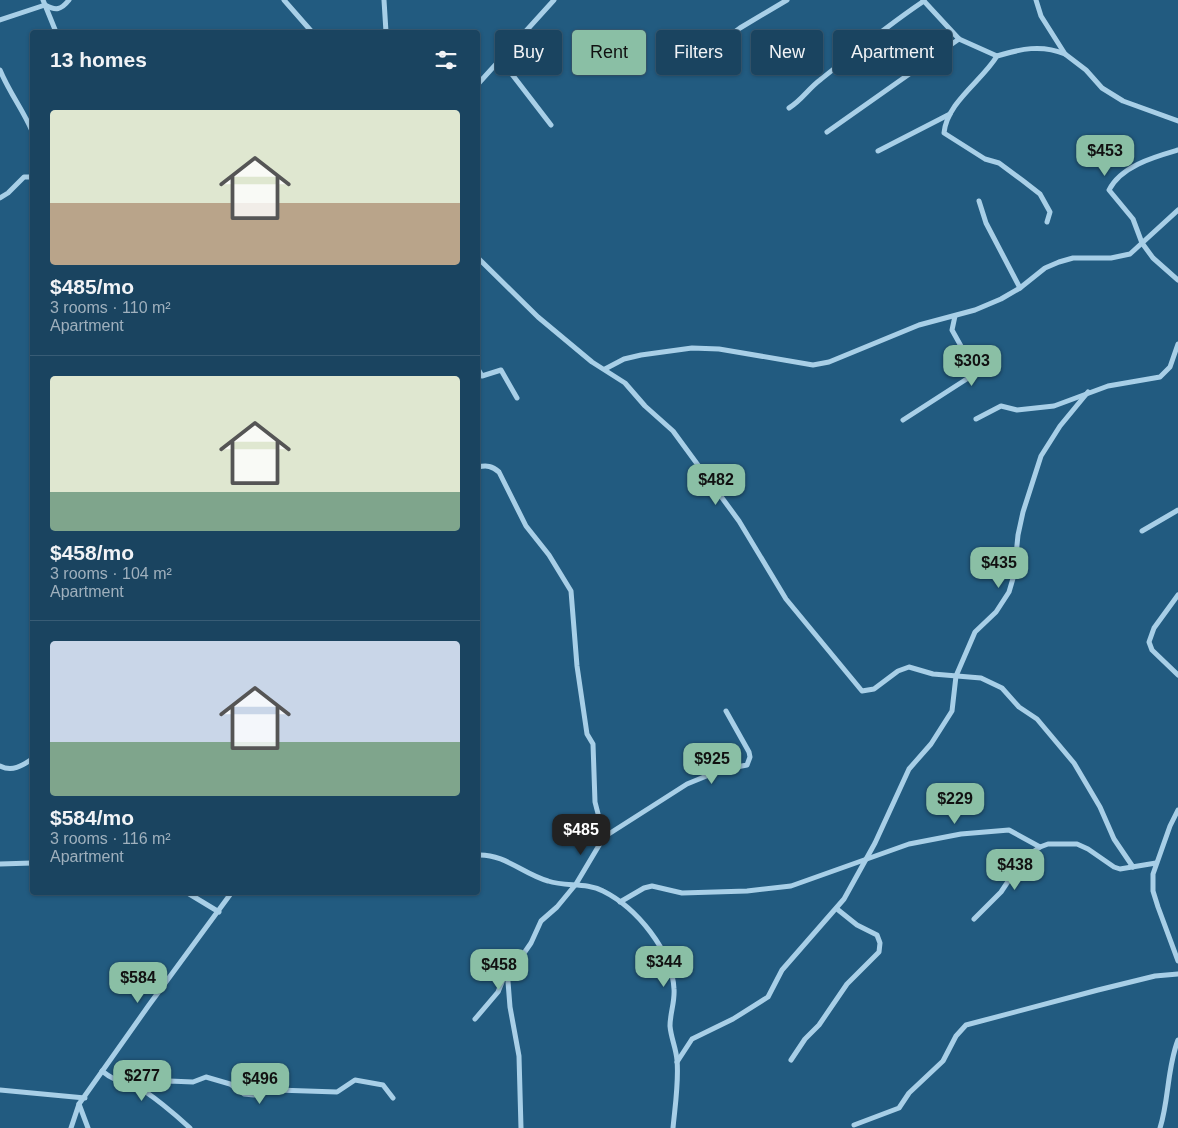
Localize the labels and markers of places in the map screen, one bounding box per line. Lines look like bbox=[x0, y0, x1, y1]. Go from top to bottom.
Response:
pin: $453 bbox=[1075, 134, 1135, 177]
pin: $303 bbox=[942, 344, 1002, 387]
pin: $482 bbox=[686, 464, 746, 506]
pin: $435 bbox=[969, 546, 1029, 589]
pin: $925 bbox=[682, 742, 742, 785]
pin: $229 bbox=[925, 782, 985, 825]
pin: $485 bbox=[551, 814, 611, 856]
pin: $438 bbox=[985, 848, 1045, 891]
pin: $344 bbox=[634, 946, 694, 988]
pin: $458 bbox=[469, 948, 529, 991]
pin: $584 bbox=[108, 962, 168, 1004]
pin: $277 bbox=[112, 1060, 172, 1102]
pin: $496 bbox=[230, 1062, 290, 1105]

